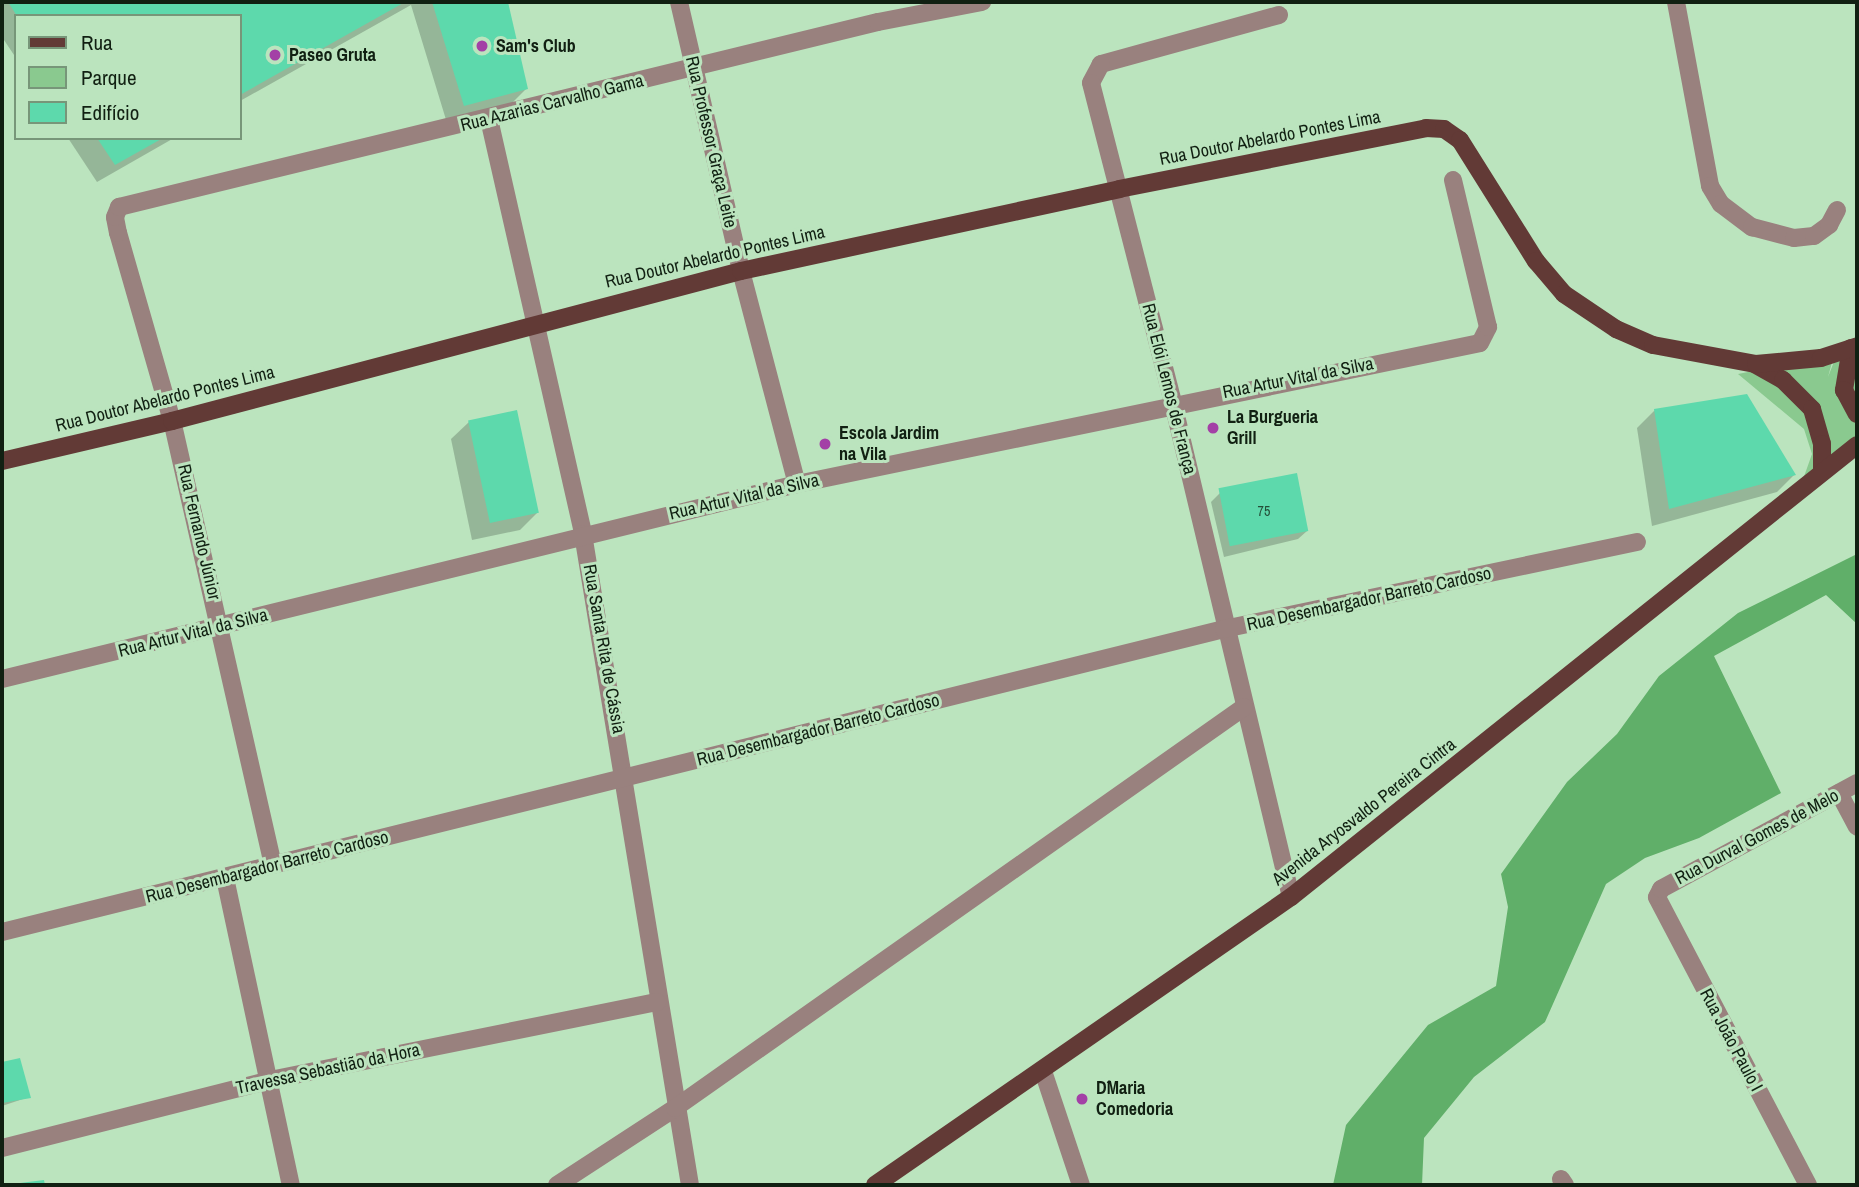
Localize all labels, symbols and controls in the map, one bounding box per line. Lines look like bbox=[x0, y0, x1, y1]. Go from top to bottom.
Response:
legend bbox=[14, 14, 242, 140]
text: Rua bbox=[81, 28, 113, 57]
place label: Sam's Club bbox=[496, 35, 576, 57]
marker: Sam's Club bbox=[474, 38, 490, 54]
place label: Paseo Gruta bbox=[289, 44, 376, 66]
marker: Paseo Gruta bbox=[267, 47, 283, 63]
street label: Rua Professor Graça Leite bbox=[681, 54, 741, 230]
text: Parque bbox=[81, 63, 137, 92]
street label: Rua Azarias Carvalho Gama bbox=[458, 70, 646, 136]
text: Edifício bbox=[81, 98, 139, 127]
street label: Rua Doutor Abelardo Pontes Lima bbox=[1157, 106, 1383, 170]
street label: Rua Doutor Abelardo Pontes Lima bbox=[603, 221, 827, 293]
street label: Rua Elói Lemos de França bbox=[1137, 301, 1201, 477]
street label: Rua Artur Vital da Silva bbox=[1220, 353, 1376, 403]
street label: Rua Doutor Abelardo Pontes Lima bbox=[53, 361, 277, 437]
place label: La Burgueria Grill bbox=[1227, 407, 1318, 450]
marker: La Burgueria Grill bbox=[1205, 420, 1221, 436]
place label: Escola Jardim na Vila bbox=[839, 423, 939, 466]
marker: Escola Jardim na Vila bbox=[817, 436, 833, 452]
street label: Rua Fernando Júnior bbox=[173, 462, 225, 602]
street label: Rua Artur Vital da Silva bbox=[667, 469, 821, 525]
house number: 75 bbox=[1258, 503, 1270, 519]
street label: Rua Santa Rita de Cássia bbox=[578, 563, 630, 735]
street label: Rua Desembargador Barreto Cardoso bbox=[1245, 563, 1493, 635]
street label: Rua Artur Vital da Silva bbox=[116, 604, 270, 662]
street label: Rua Desembargador Barreto Cardoso bbox=[694, 689, 942, 771]
street label: Avenida Aryosvaldo Pereira Cintra bbox=[1268, 733, 1460, 891]
street label: Rua Durval Gomes de Melo bbox=[1672, 785, 1842, 889]
street label: Rua Desembargador Barreto Cardoso bbox=[143, 826, 391, 908]
street label: Rua João Paulo I bbox=[1695, 985, 1767, 1095]
street label: Travessa Sebastião da Hora bbox=[234, 1039, 422, 1099]
place label: D´Maria Comedoria bbox=[1096, 1078, 1173, 1120]
marker: D´Maria Comedoria bbox=[1074, 1091, 1090, 1107]

